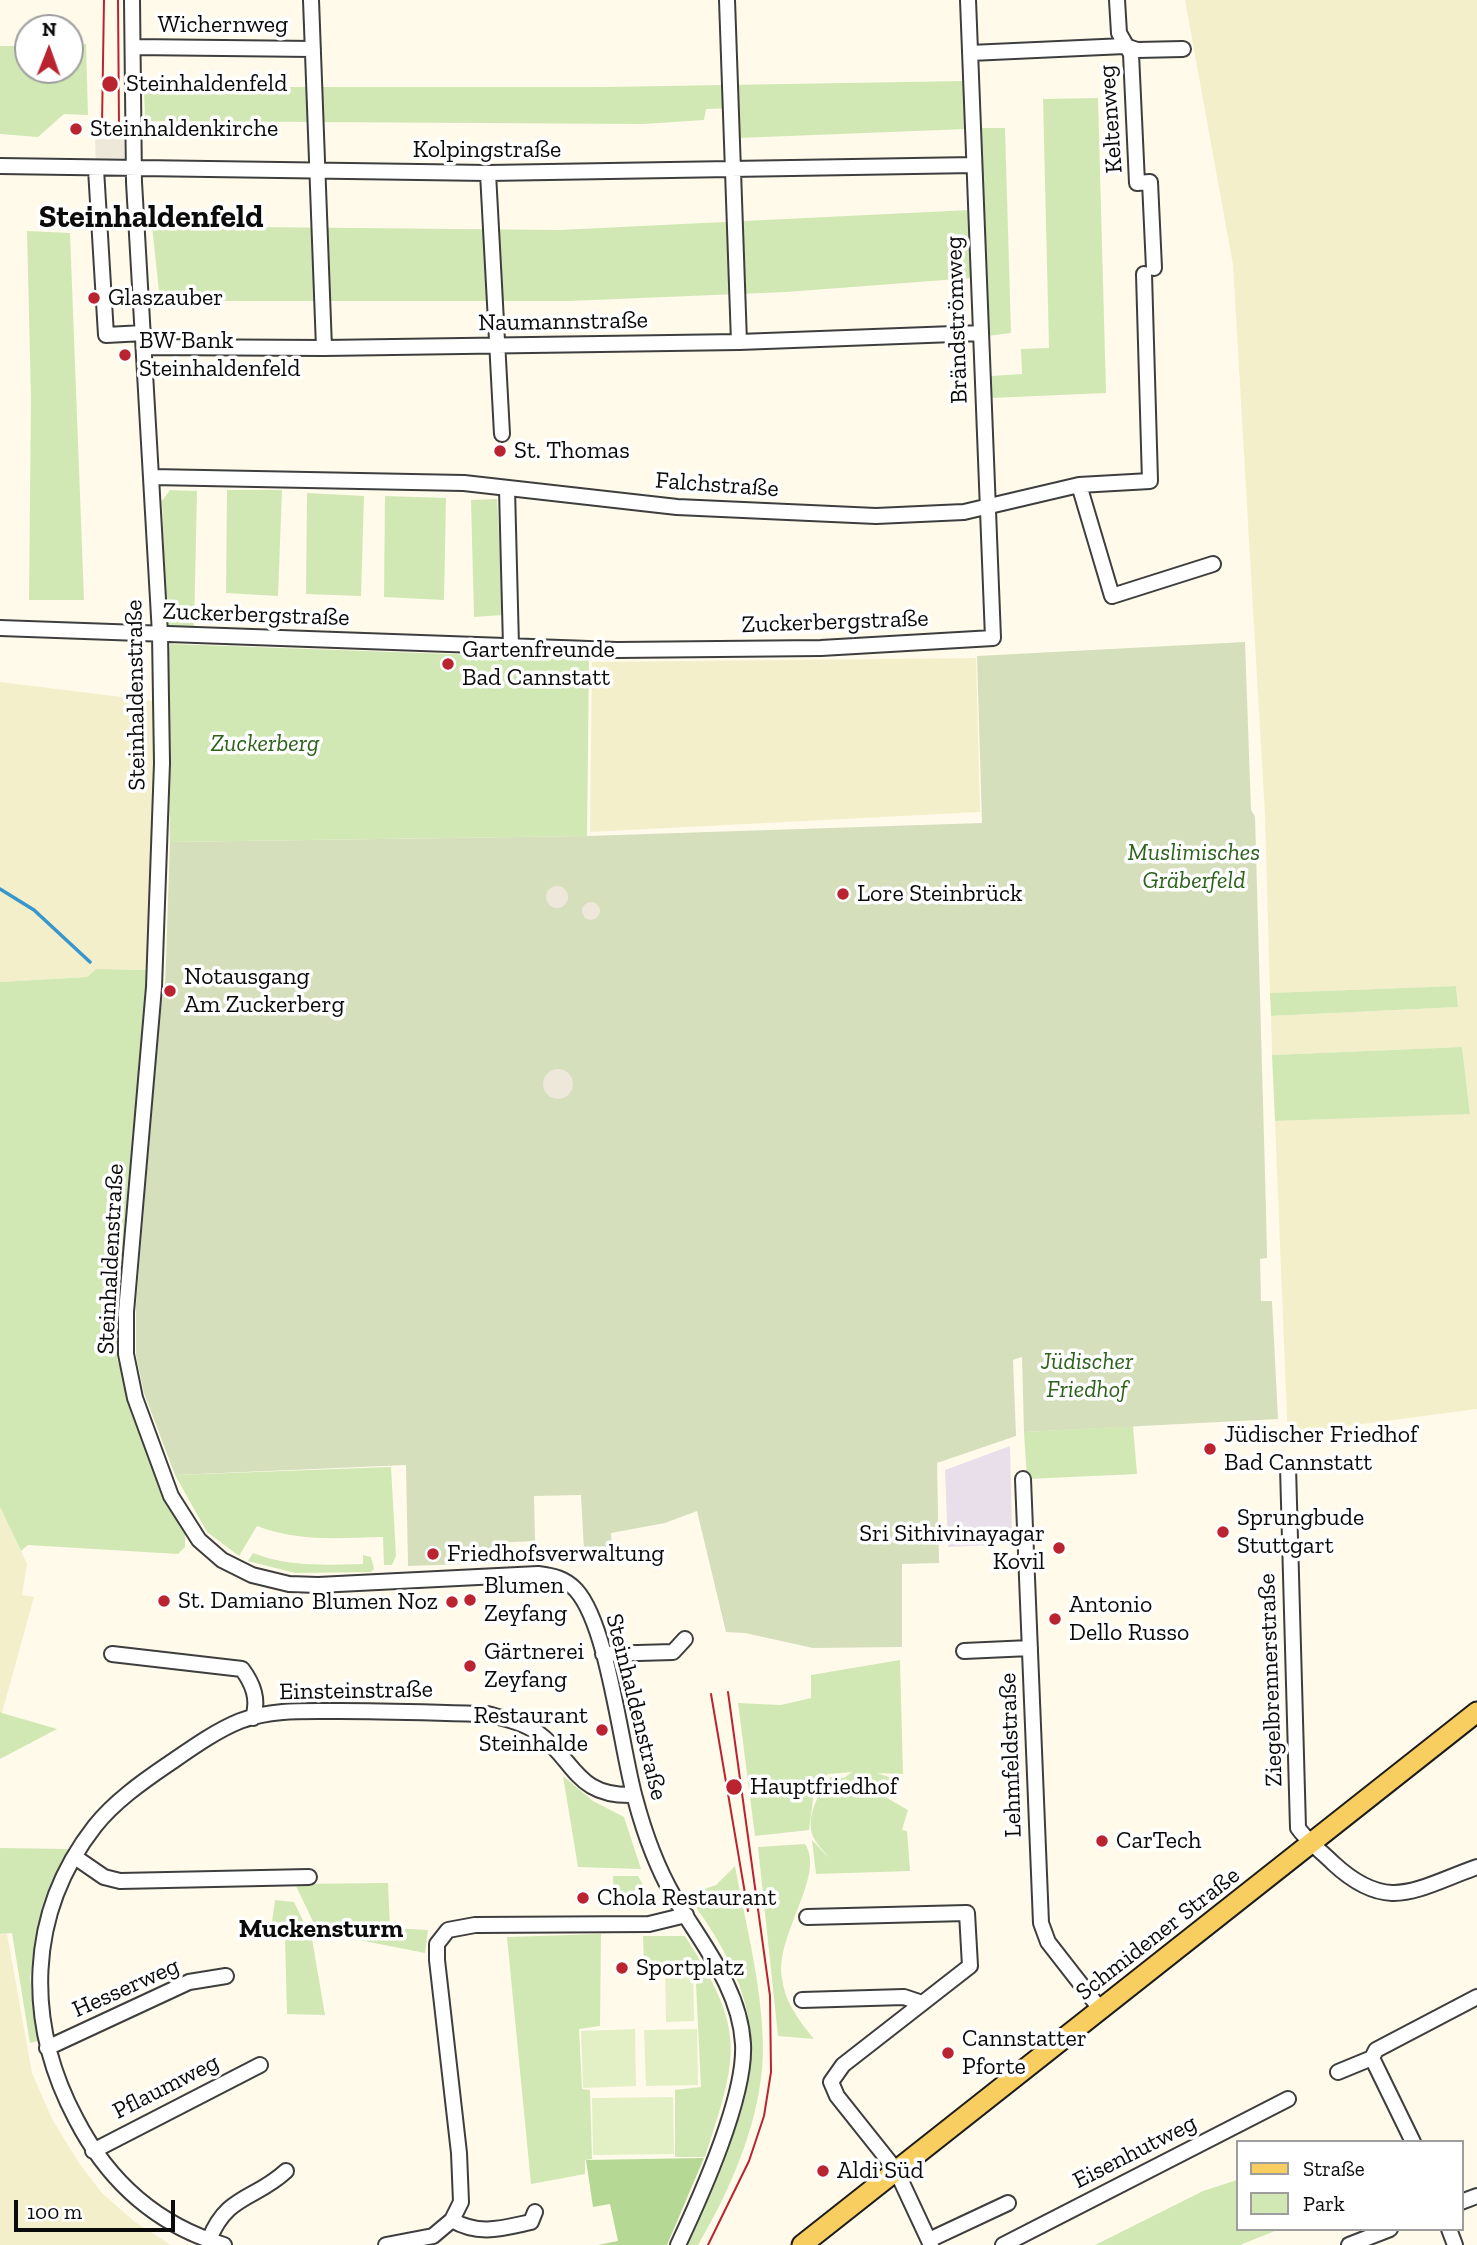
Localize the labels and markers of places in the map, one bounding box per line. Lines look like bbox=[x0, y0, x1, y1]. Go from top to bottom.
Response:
place label: Steinhaldenfeld bbox=[126, 70, 287, 98]
marker: Steinhaldenfeld bbox=[100, 74, 120, 94]
place label: Steinhaldenkirche bbox=[90, 115, 278, 143]
marker: Steinhaldenkirche bbox=[68, 121, 84, 137]
place label: Glaszauber bbox=[108, 284, 223, 312]
marker: Glaszauber bbox=[86, 290, 102, 306]
place label: BW Bank Steinhaldenfeld bbox=[139, 327, 300, 383]
marker: BW Bank Steinhaldenfeld bbox=[117, 347, 133, 363]
place label: St. Thomas bbox=[514, 437, 630, 465]
marker: St. Thomas bbox=[492, 443, 508, 459]
place label: Gartenfreunde Bad Cannstatt bbox=[462, 636, 615, 692]
marker: Gartenfreunde Bad Cannstatt bbox=[440, 656, 456, 672]
place label: Lore Steinbrück bbox=[857, 880, 1023, 908]
marker: Lore Steinbrück bbox=[835, 886, 851, 902]
place label: Notausgang Am Zuckerberg bbox=[184, 963, 345, 1019]
marker: Notausgang Am Zuckerberg bbox=[162, 983, 178, 999]
place label: Jüdischer Friedhof Bad Cannstatt bbox=[1224, 1421, 1418, 1477]
marker: Jüdischer Friedhof Bad Cannstatt bbox=[1202, 1441, 1218, 1457]
place label: Sprungbude Stuttgart bbox=[1237, 1504, 1364, 1560]
place label: Sri Sithivinayagar Kovil bbox=[859, 1520, 1045, 1576]
marker: Sprungbude Stuttgart bbox=[1215, 1524, 1231, 1540]
place label: Friedhofsverwaltung bbox=[447, 1540, 664, 1568]
marker: Sri Sithivinayagar Kovil bbox=[1051, 1540, 1067, 1556]
marker: Friedhofsverwaltung bbox=[425, 1546, 441, 1562]
place label: Blumen Zeyfang bbox=[484, 1572, 567, 1628]
place label: St. Damiano bbox=[178, 1587, 304, 1615]
place label: Blumen Noz bbox=[312, 1588, 438, 1616]
place label: Antonio Dello Russo bbox=[1069, 1591, 1189, 1647]
marker: Blumen Zeyfang bbox=[462, 1592, 478, 1608]
marker: St. Damiano bbox=[156, 1593, 172, 1609]
marker: Blumen Noz bbox=[444, 1594, 460, 1610]
marker: Antonio Dello Russo bbox=[1047, 1611, 1063, 1627]
place label: Gärtnerei Zeyfang bbox=[484, 1638, 584, 1694]
marker: Gärtnerei Zeyfang bbox=[462, 1658, 478, 1674]
place label: Restaurant Steinhalde bbox=[473, 1702, 588, 1758]
marker: Restaurant Steinhalde bbox=[594, 1722, 610, 1738]
place label: Hauptfriedhof bbox=[750, 1773, 897, 1801]
marker: Hauptfriedhof bbox=[724, 1777, 744, 1797]
place label: CarTech bbox=[1116, 1827, 1202, 1855]
marker: CarTech bbox=[1094, 1833, 1110, 1849]
place label: Chola Restaurant bbox=[597, 1884, 776, 1912]
marker: Chola Restaurant bbox=[575, 1890, 591, 1906]
place label: Sportplatz bbox=[636, 1954, 745, 1982]
marker: Sportplatz bbox=[614, 1960, 630, 1976]
place label: Cannstatter Pforte bbox=[962, 2025, 1087, 2081]
marker: Cannstatter Pforte bbox=[940, 2045, 956, 2061]
place label: Aldi Süd bbox=[837, 2157, 924, 2185]
marker: Aldi Süd bbox=[815, 2163, 831, 2179]

